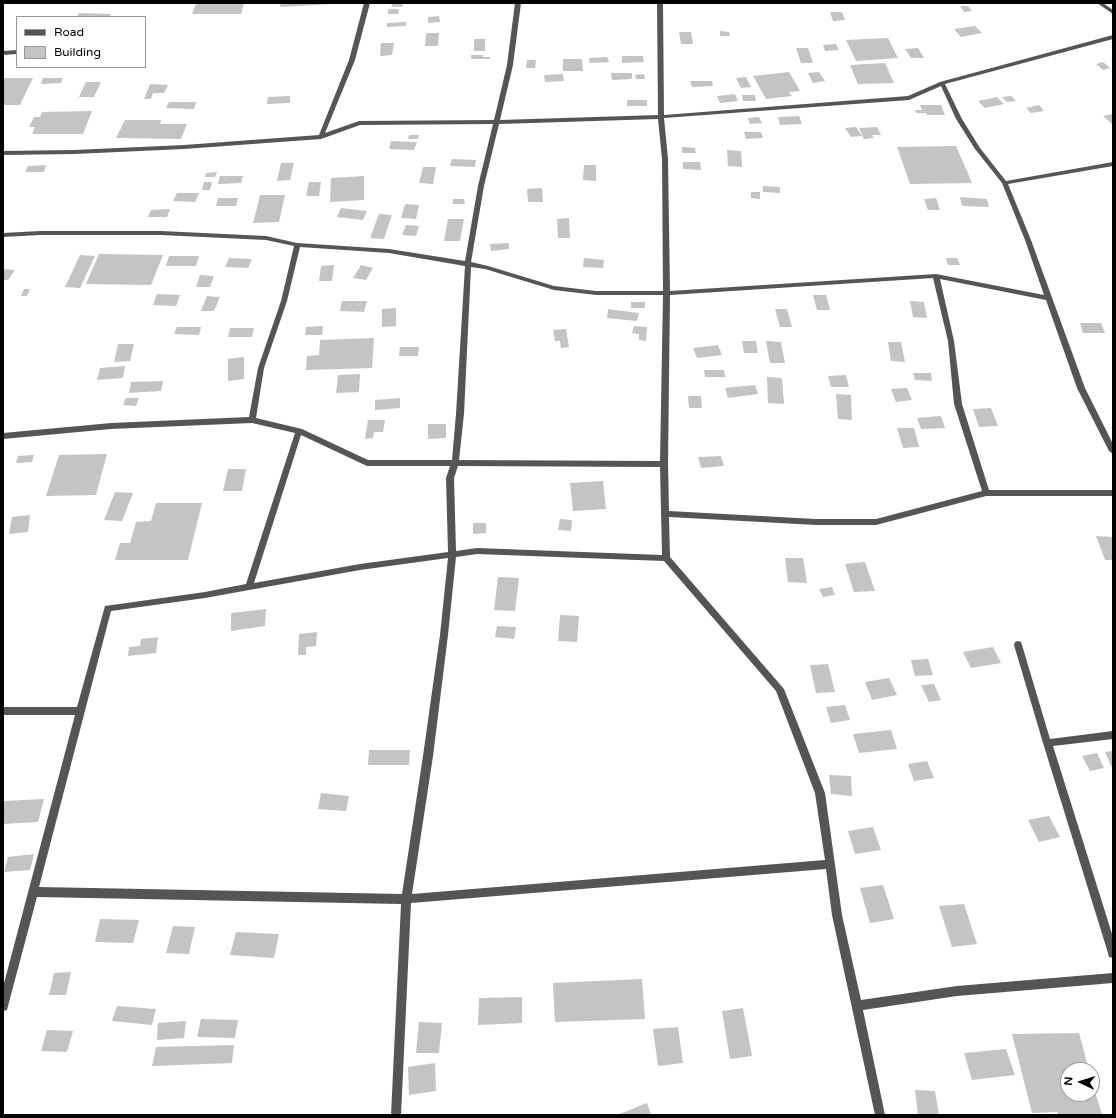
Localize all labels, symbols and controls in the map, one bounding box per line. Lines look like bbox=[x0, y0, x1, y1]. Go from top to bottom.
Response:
legend bbox=[16, 16, 146, 68]
text: Road bbox=[54, 25, 84, 39]
text: Building bbox=[54, 45, 101, 59]
north arrow bbox=[1060, 1062, 1100, 1102]
text: N bbox=[1062, 1076, 1075, 1086]

